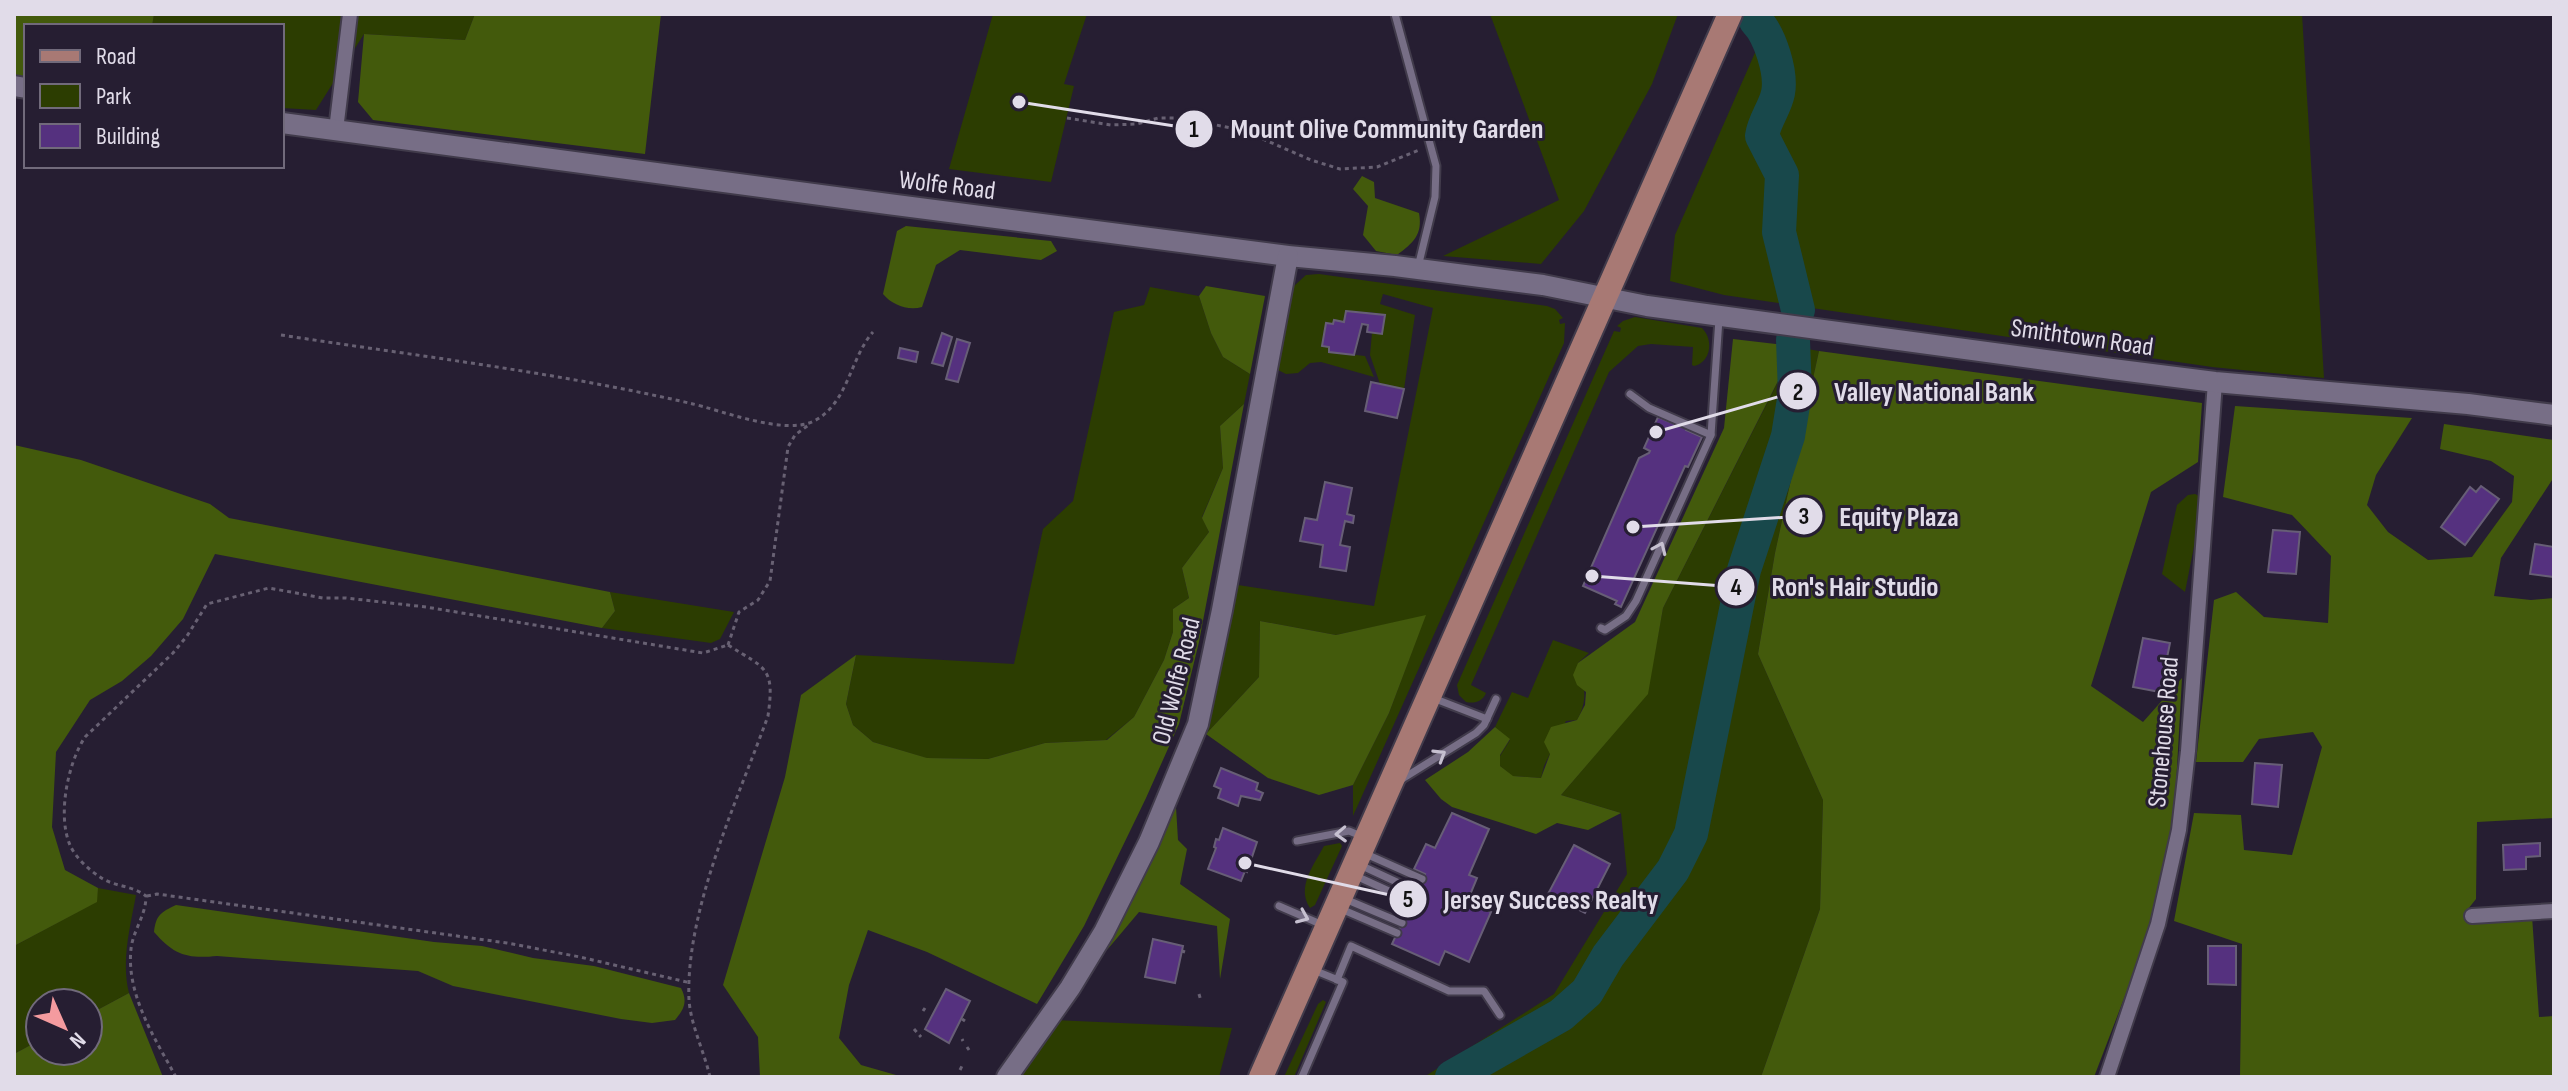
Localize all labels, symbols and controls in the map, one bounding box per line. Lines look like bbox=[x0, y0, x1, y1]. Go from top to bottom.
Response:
legend bbox=[24, 24, 284, 168]
text: Road bbox=[96, 42, 136, 71]
text: Park bbox=[96, 82, 131, 111]
callout: Mount Olive Community Garden bbox=[1174, 103, 1559, 155]
text: Mount Olive Community Garden bbox=[1231, 113, 1543, 146]
text: 1 bbox=[1189, 115, 1199, 144]
text: Building bbox=[96, 122, 160, 151]
street label: Wolfe Road bbox=[897, 165, 997, 207]
street label: Smithtown Road bbox=[2009, 313, 2155, 363]
callout: Valley National Bank bbox=[1778, 365, 2050, 417]
text: Valley National Bank bbox=[1834, 376, 2034, 409]
text: 2 bbox=[1793, 378, 1803, 407]
callout: Equity Plaza bbox=[1784, 490, 1975, 542]
text: Equity Plaza bbox=[1839, 501, 1959, 534]
text: 3 bbox=[1799, 502, 1809, 531]
one-way arrow bbox=[1650, 541, 1666, 556]
callout: Ron's Hair Studio bbox=[1716, 561, 1955, 613]
text: Ron's Hair Studio bbox=[1772, 571, 1938, 604]
text: 4 bbox=[1730, 573, 1742, 602]
street label: Old Wolfe Road bbox=[1146, 614, 1208, 748]
street label: Stonehouse Road bbox=[2142, 655, 2186, 809]
one-way arrow bbox=[1431, 750, 1446, 765]
one-way arrow bbox=[1334, 825, 1347, 842]
callout: Jersey Success Realty bbox=[1388, 873, 1674, 925]
text: Jersey Success Realty bbox=[1443, 884, 1659, 917]
text: 5 bbox=[1403, 885, 1413, 914]
one-way arrow bbox=[1295, 908, 1309, 924]
north arrow bbox=[24, 987, 104, 1067]
text: N bbox=[63, 1026, 91, 1054]

